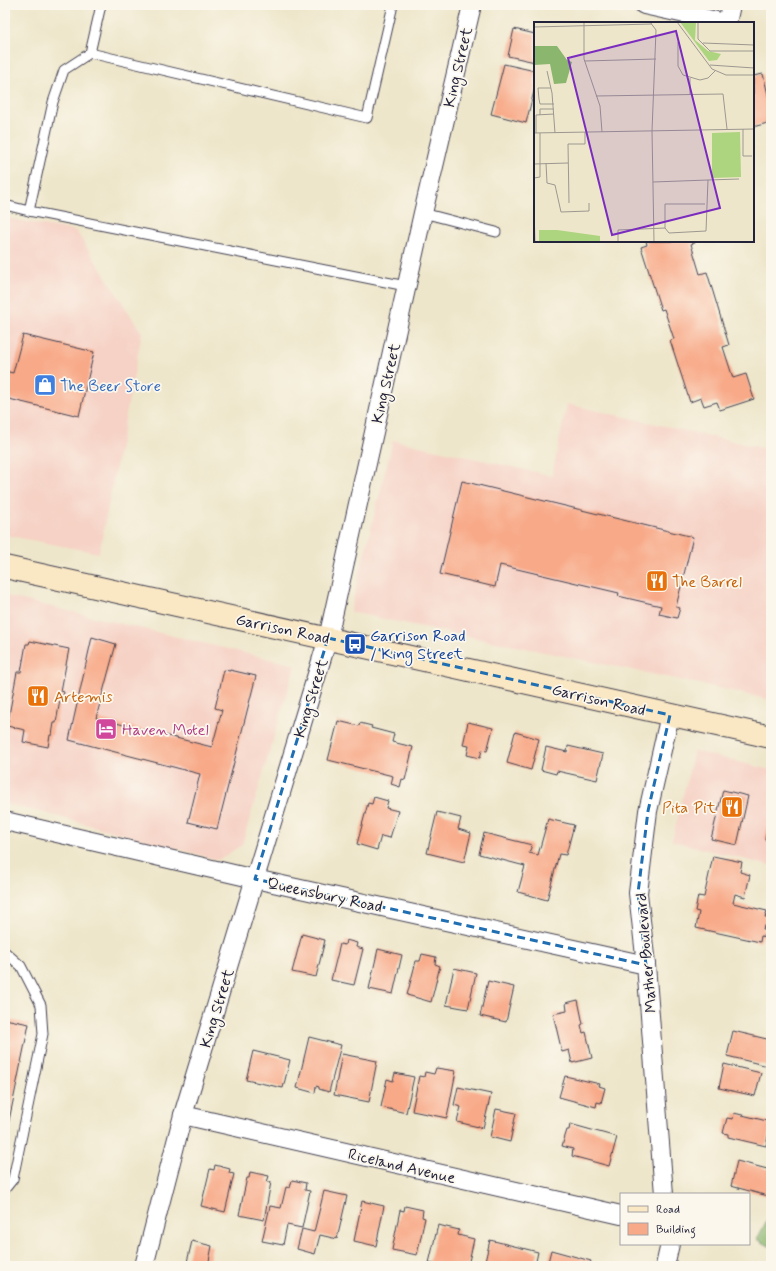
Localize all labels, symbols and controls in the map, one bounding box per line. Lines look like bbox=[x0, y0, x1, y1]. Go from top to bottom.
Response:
inset map bbox=[534, 22, 754, 242]
street label: King Street bbox=[439, 25, 479, 110]
street label: King Street bbox=[367, 341, 407, 426]
shop icon: The Beer Store bbox=[32, 372, 58, 398]
place label: The Beer Store bbox=[60, 376, 161, 397]
restaurant icon: The Barrel bbox=[644, 568, 670, 594]
place label: The Barrel bbox=[672, 572, 742, 593]
street label: Garrison Road bbox=[234, 609, 332, 650]
place label: Garrison Road / King Street bbox=[370, 626, 466, 666]
bus stop icon: Garrison Road / King Street bbox=[342, 631, 368, 657]
street label: King Street bbox=[289, 656, 335, 741]
street label: Garrison Road bbox=[550, 679, 648, 721]
restaurant icon: Artemis bbox=[25, 683, 51, 709]
place label: Artemis bbox=[54, 687, 112, 708]
hotel icon: Haven Motel bbox=[93, 716, 119, 742]
place label: Haven Motel bbox=[122, 720, 209, 741]
restaurant icon: Pita Pit bbox=[719, 794, 745, 820]
place label: Pita Pit bbox=[662, 798, 717, 819]
street label: Queensbury Road bbox=[265, 873, 384, 918]
street label: Mather Boulevard bbox=[631, 892, 662, 1014]
street label: King Street bbox=[195, 966, 241, 1051]
street label: Riceland Avenue bbox=[346, 1144, 458, 1189]
legend bbox=[620, 1193, 750, 1245]
text: Road bbox=[656, 1202, 680, 1218]
text: Building bbox=[656, 1222, 696, 1239]

